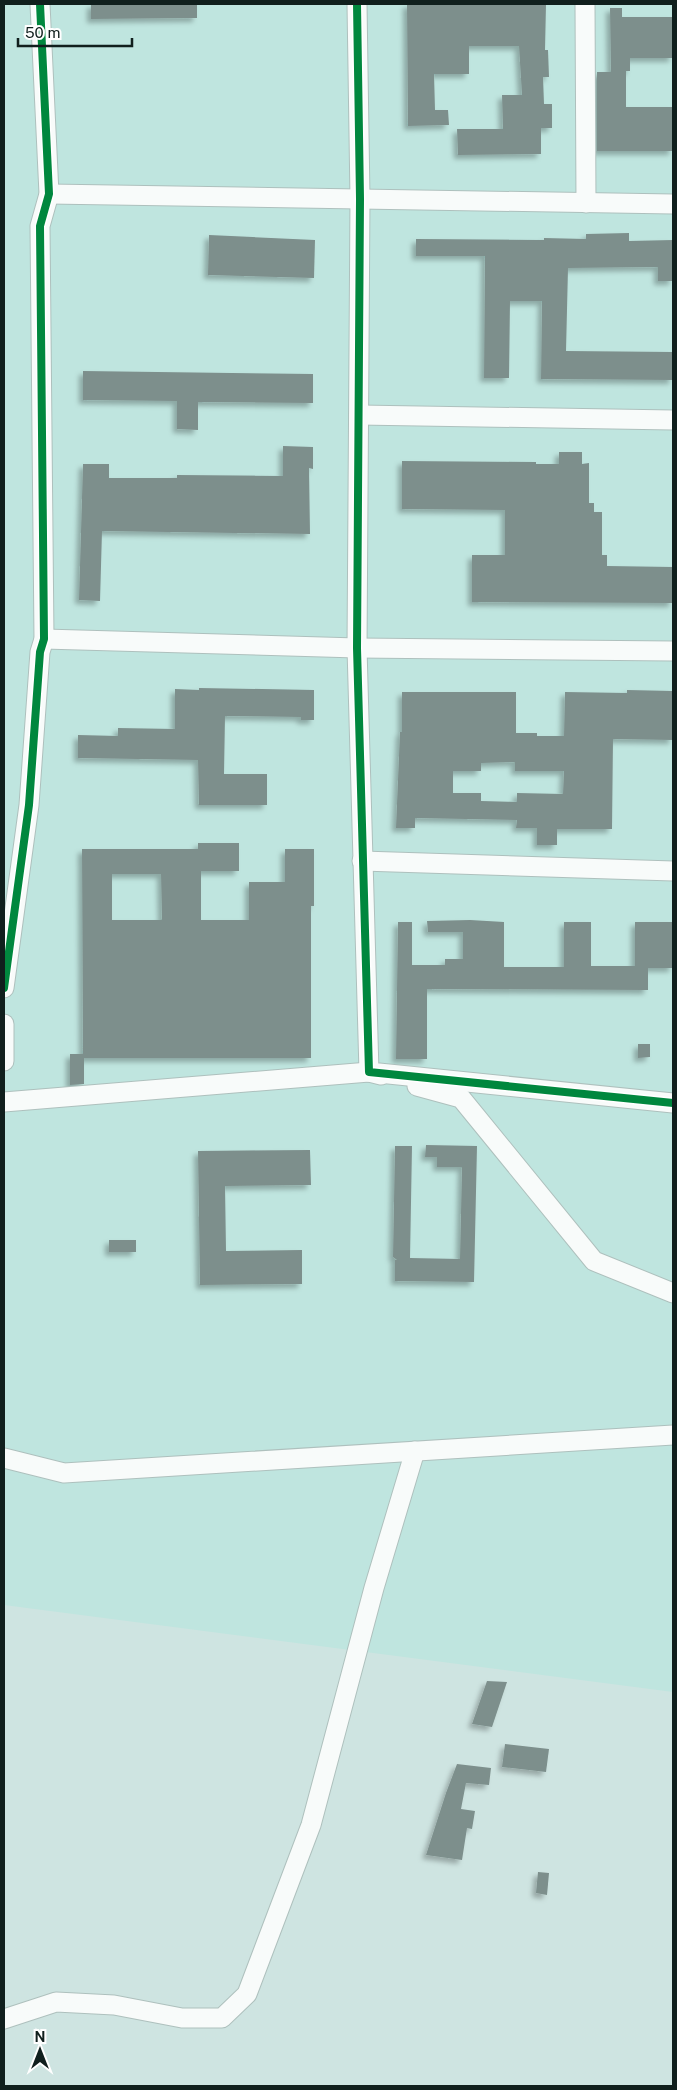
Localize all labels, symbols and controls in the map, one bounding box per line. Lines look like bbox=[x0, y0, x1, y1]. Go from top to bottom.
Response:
scale bar bbox=[18, 15, 131, 47]
text: 50 m bbox=[25, 24, 60, 41]
north arrow bbox=[15, 2025, 65, 2075]
text: N bbox=[35, 2029, 45, 2045]

